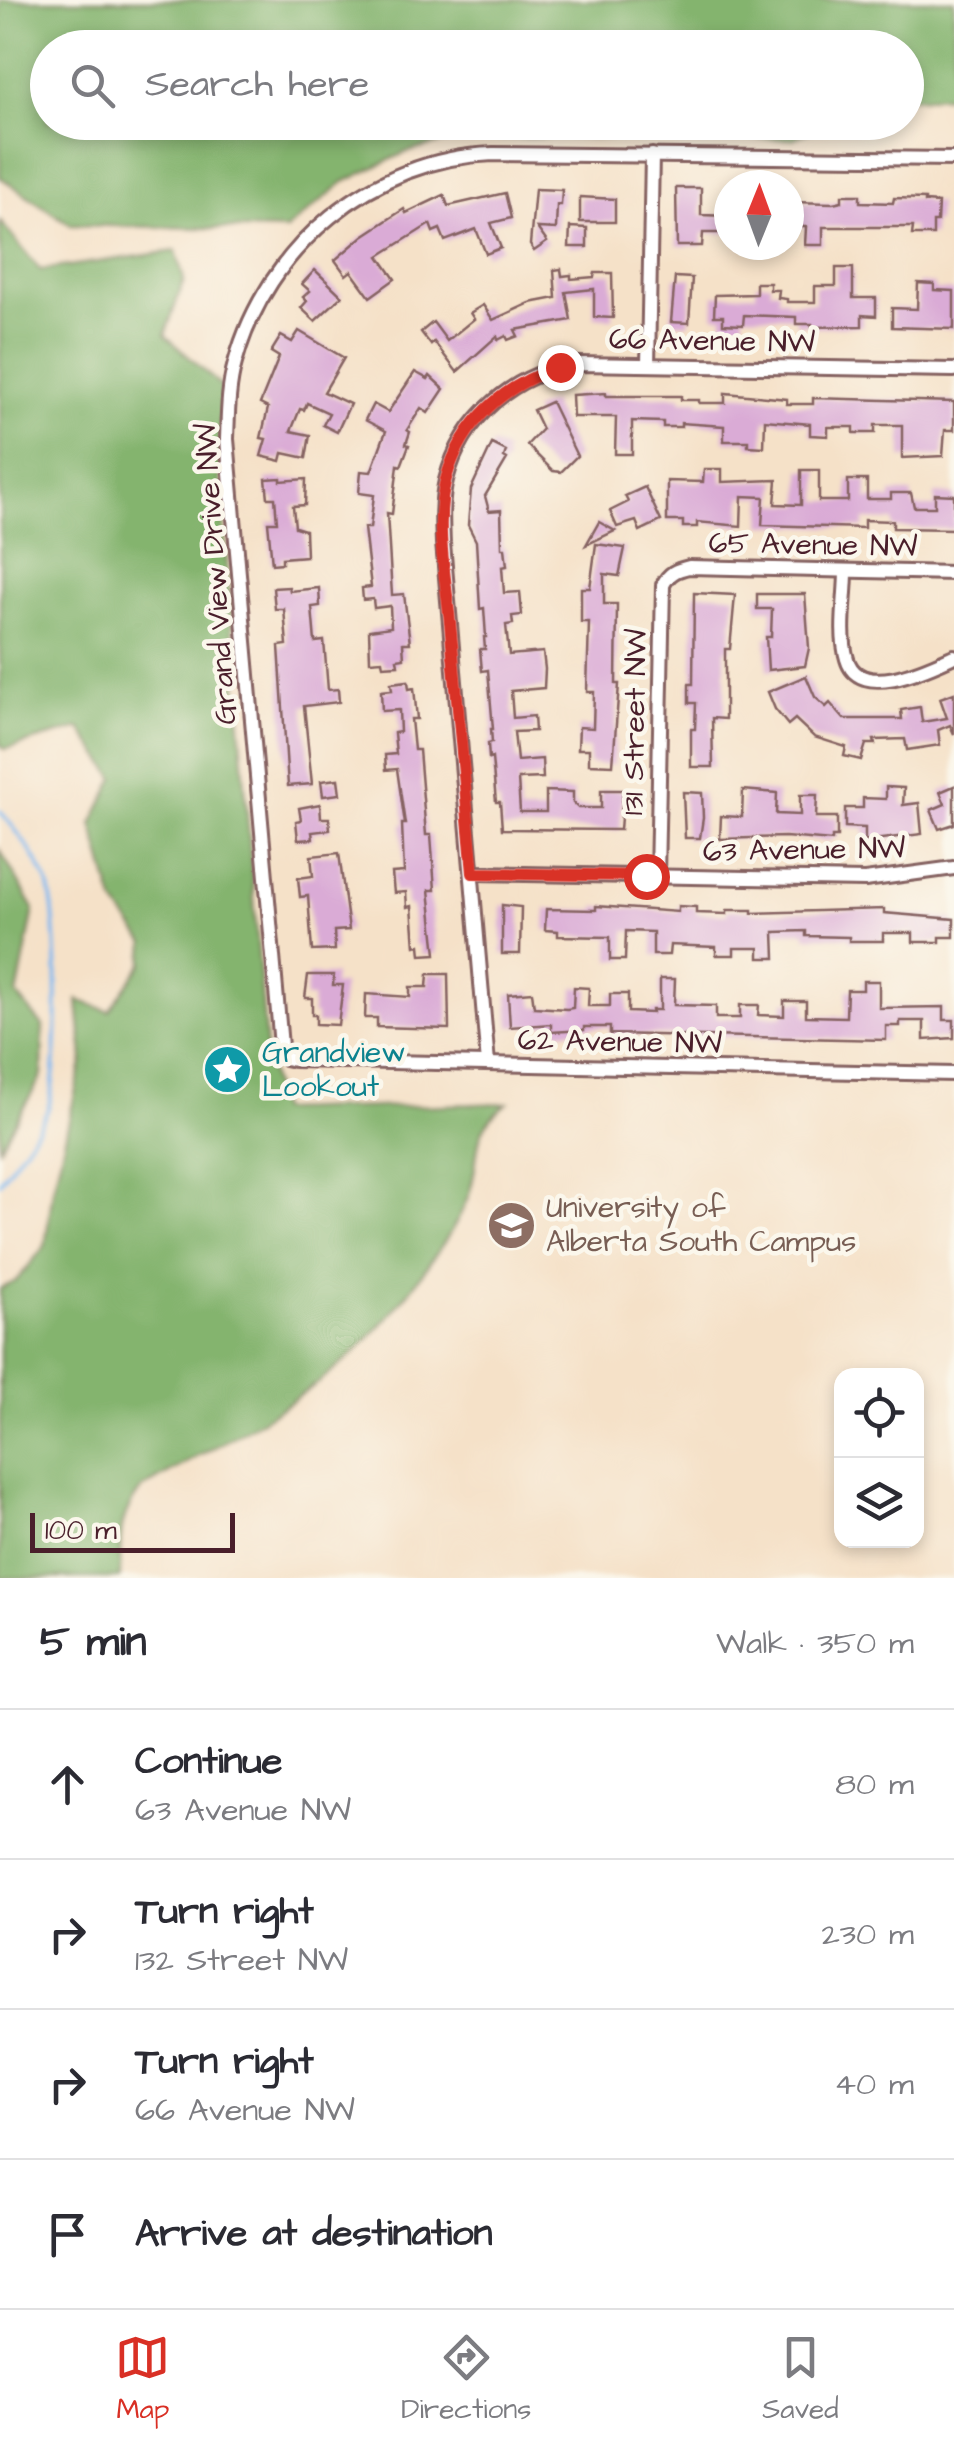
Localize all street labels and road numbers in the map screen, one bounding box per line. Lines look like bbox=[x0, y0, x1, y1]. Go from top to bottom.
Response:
street label: 66 Avenue NW bbox=[609, 318, 815, 364]
street label: Grand View Drive NW bbox=[185, 422, 247, 726]
street label: 65 Avenue NW bbox=[708, 522, 918, 568]
street label: 131 Street NW bbox=[612, 628, 658, 816]
street label: 63 Avenue NW bbox=[702, 827, 906, 873]
street label: 62 Avenue NW bbox=[517, 1019, 723, 1065]

